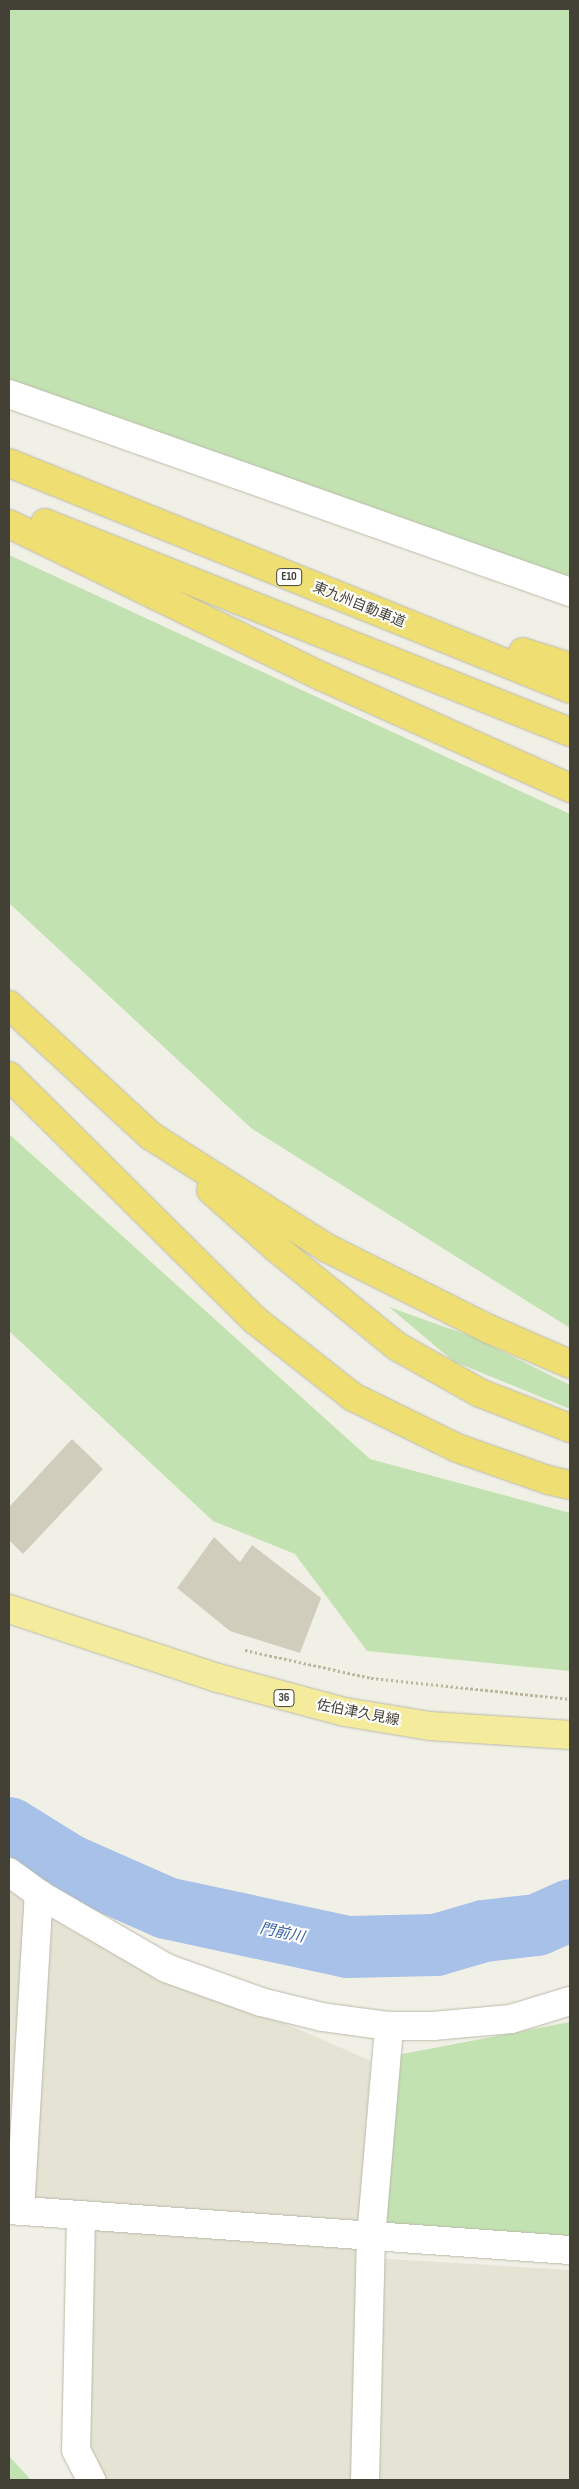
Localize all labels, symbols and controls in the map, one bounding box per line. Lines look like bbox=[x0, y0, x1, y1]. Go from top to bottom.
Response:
road number: E10 bbox=[275, 568, 303, 586]
street label: 東九州自動車道 bbox=[310, 579, 408, 631]
road number: 36 bbox=[273, 1689, 295, 1708]
street label: 佐伯津久見線 bbox=[315, 1697, 401, 1729]
water label: 門前川 bbox=[258, 1920, 306, 1946]

